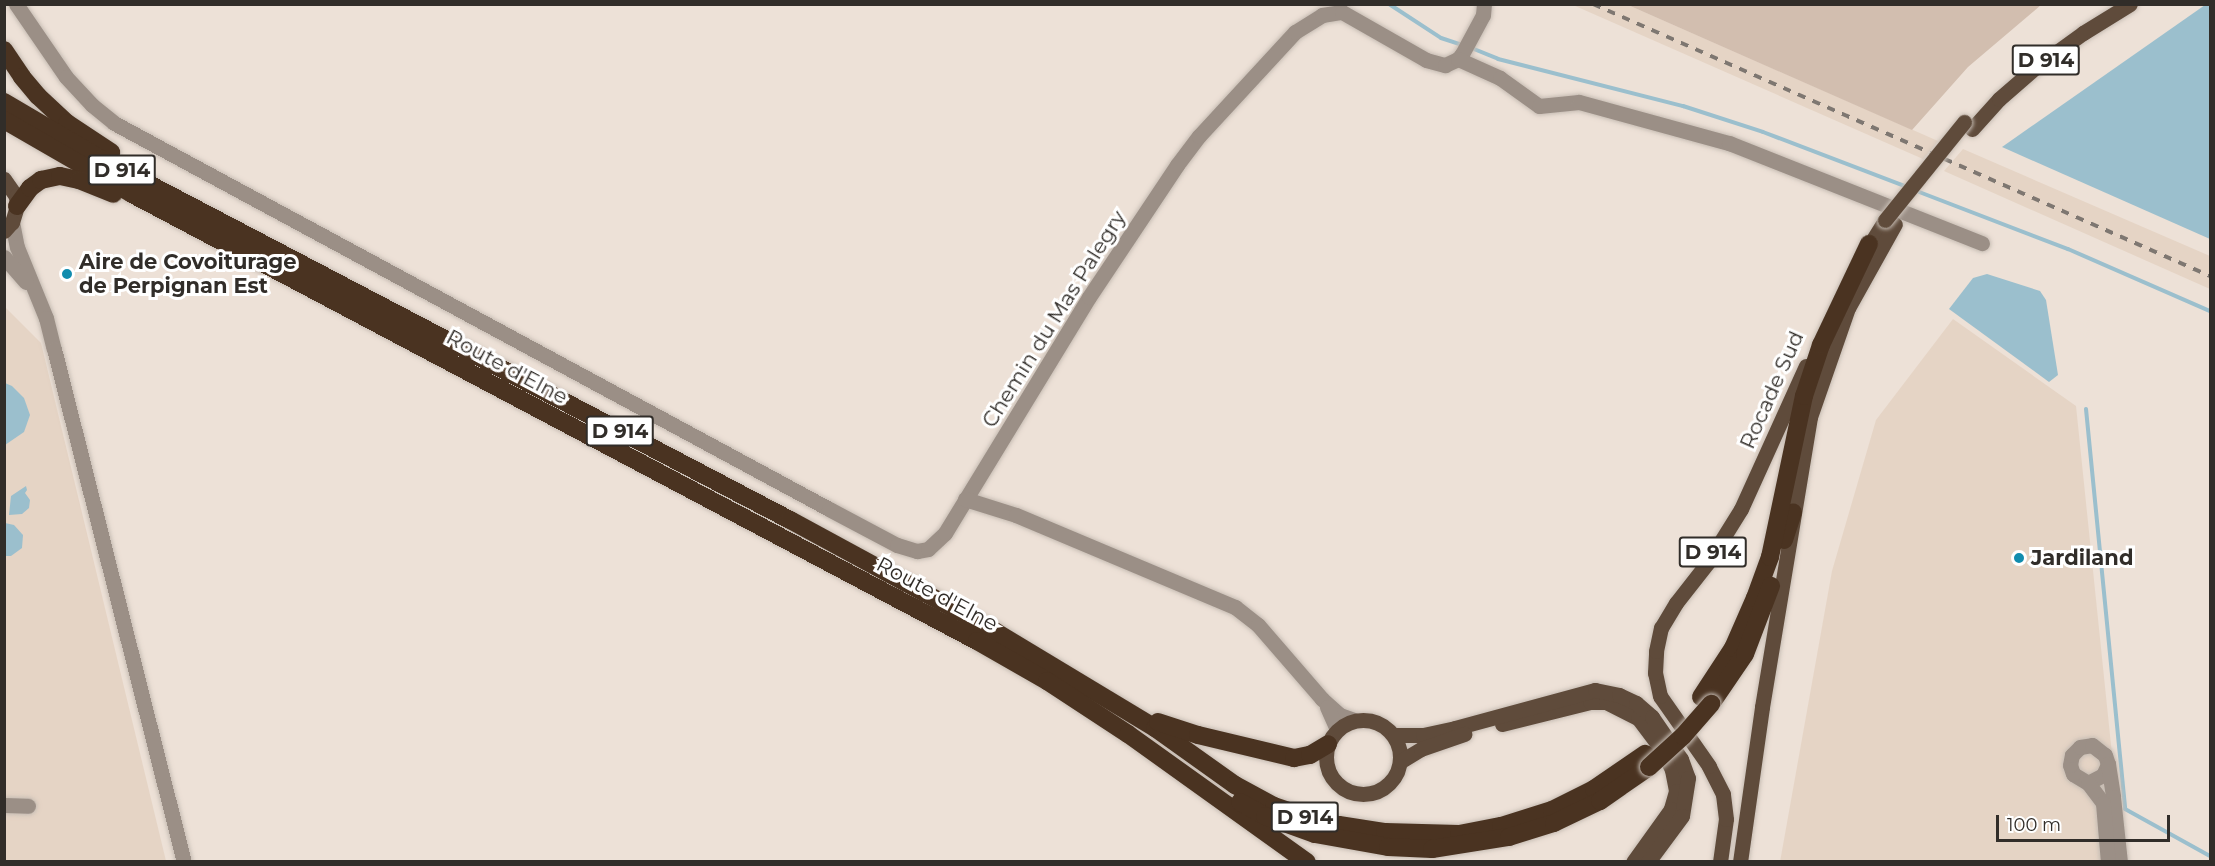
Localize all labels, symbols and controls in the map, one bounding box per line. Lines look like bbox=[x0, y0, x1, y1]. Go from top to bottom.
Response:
road number: D 914 bbox=[2012, 43, 2080, 77]
road number: D 914 bbox=[88, 153, 156, 187]
street label: Chemin du Mas Palegry bbox=[977, 206, 1131, 432]
place label: Aire de Covoiturage de Perpignan Est bbox=[79, 249, 297, 299]
marker: Aire de Covoiturage de Perpignan Est bbox=[60, 267, 74, 281]
street label: Route d'Elne bbox=[442, 324, 572, 410]
street label: Rocade Sud bbox=[1735, 327, 1809, 453]
road number: D 914 bbox=[586, 414, 654, 448]
road number: D 914 bbox=[1678, 535, 1748, 569]
place label: Jardiland bbox=[2031, 545, 2133, 571]
street label: Route d'Elne bbox=[872, 551, 1002, 637]
marker: Jardiland bbox=[2012, 551, 2026, 565]
road number: D 914 bbox=[1270, 800, 1340, 834]
scale bar bbox=[1999, 803, 2173, 841]
text: 100 m bbox=[2007, 814, 2061, 836]

